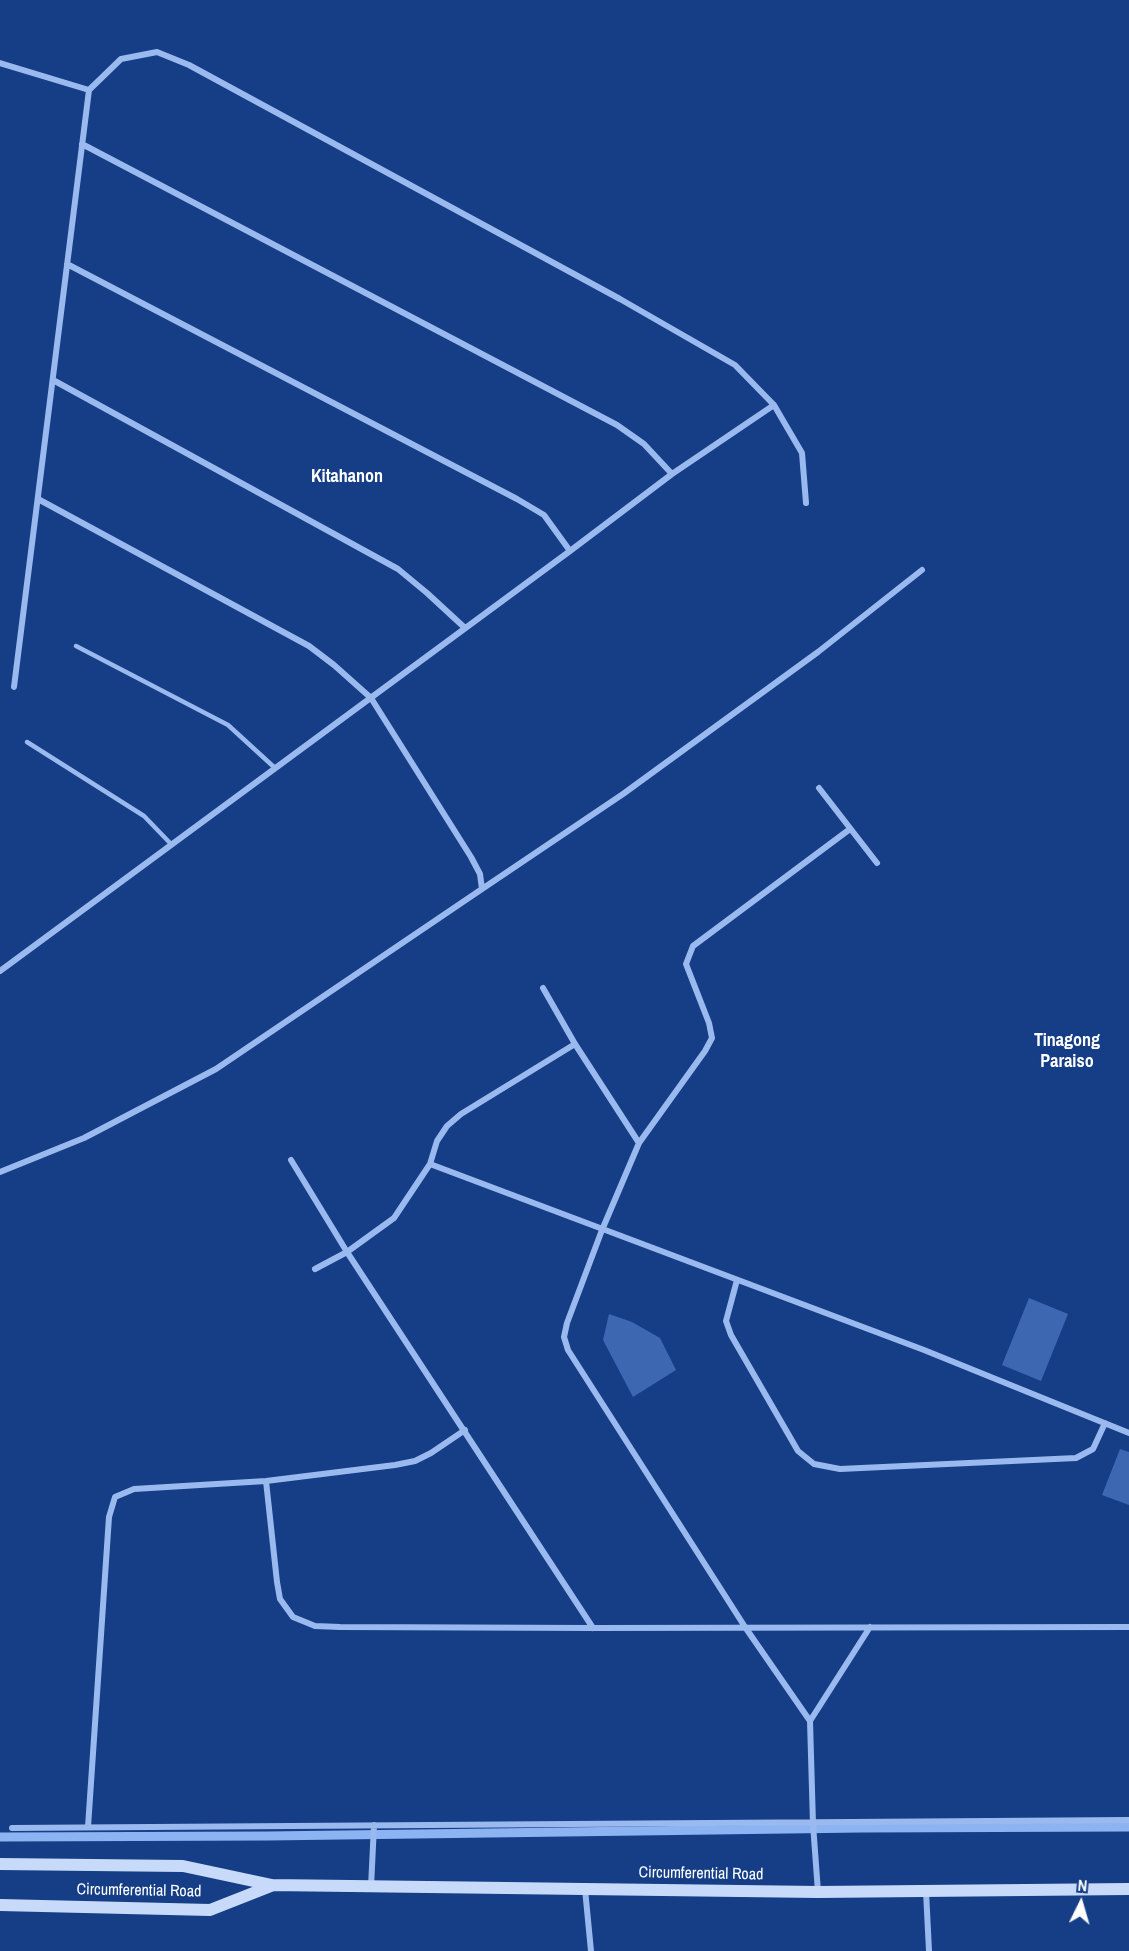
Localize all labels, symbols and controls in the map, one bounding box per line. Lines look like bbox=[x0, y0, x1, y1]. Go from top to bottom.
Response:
district label: Kitahanon bbox=[311, 466, 383, 488]
district label: Tinagong Paraiso bbox=[1034, 1030, 1100, 1072]
street label: Circumferential Road bbox=[638, 1863, 764, 1885]
north arrow bbox=[1051, 1873, 1111, 1933]
text: N bbox=[1077, 1874, 1088, 1896]
street label: Circumferential Road bbox=[76, 1880, 202, 1902]

